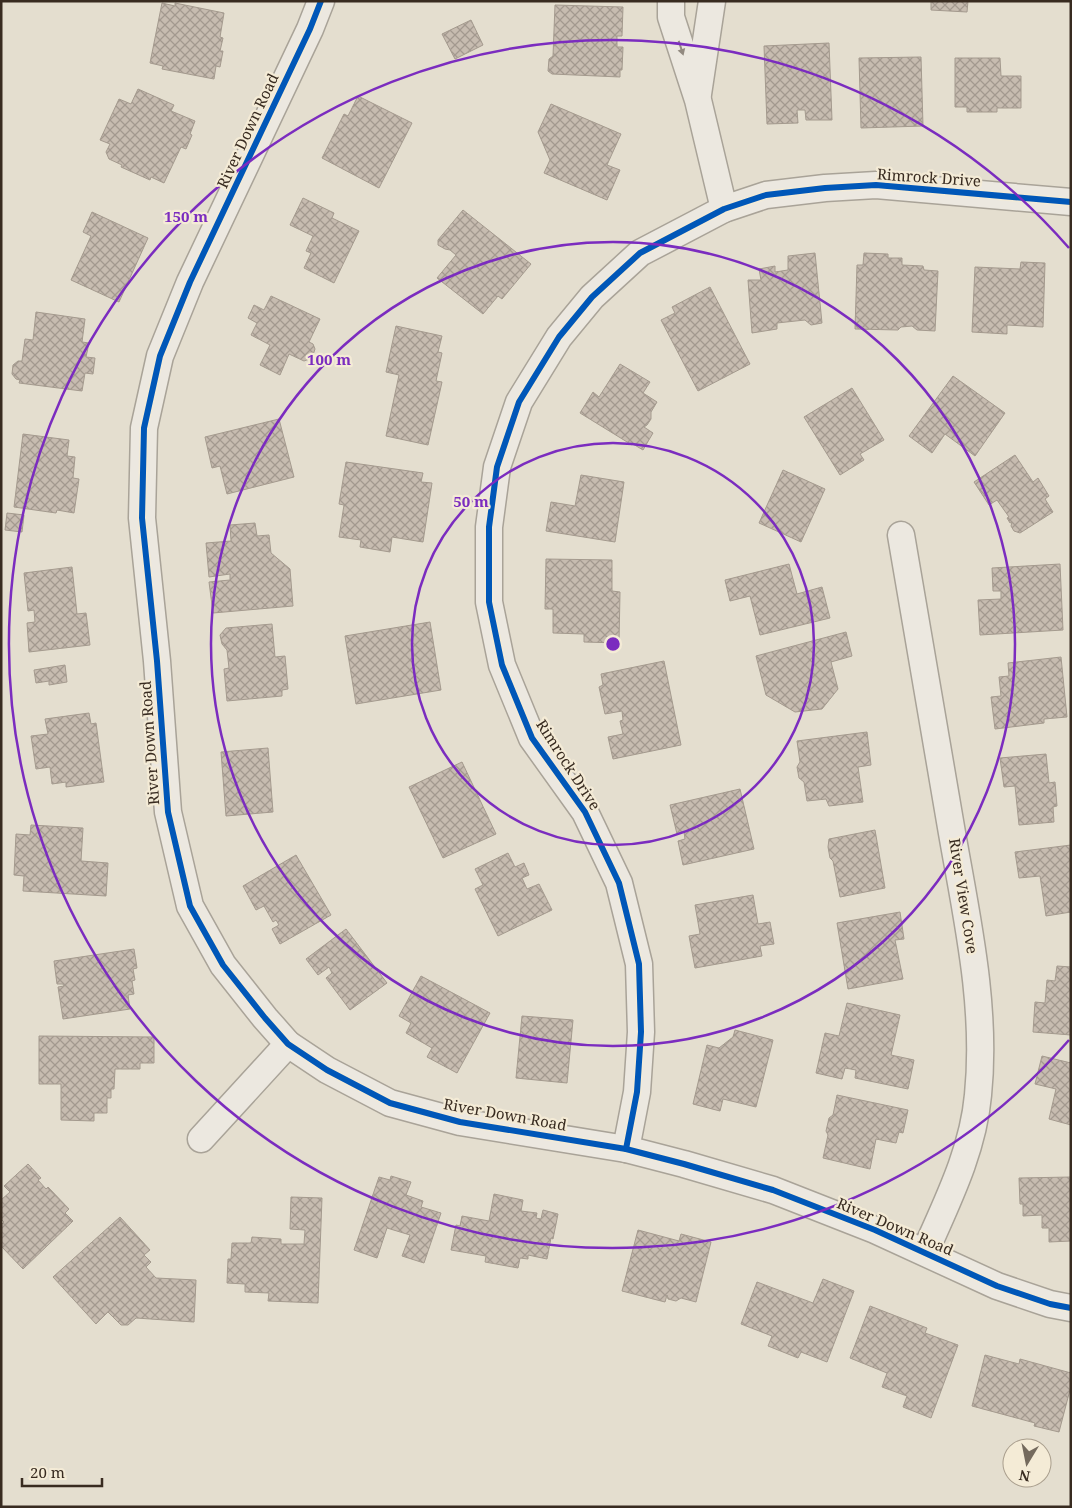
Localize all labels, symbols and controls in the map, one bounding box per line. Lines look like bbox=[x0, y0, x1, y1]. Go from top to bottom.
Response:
one-way arrow bbox=[678, 41, 686, 56]
street label: River Down Road bbox=[212, 70, 282, 191]
street label: Rimrock Drive bbox=[876, 163, 982, 191]
text: 150 m bbox=[164, 206, 208, 226]
text: 100 m bbox=[307, 349, 351, 369]
text: 50 m bbox=[453, 491, 489, 511]
centre of rings bbox=[604, 635, 622, 653]
street label: River Down Road bbox=[135, 680, 163, 806]
street label: Rimrock Drive bbox=[532, 715, 606, 814]
street label: River View Cove bbox=[945, 837, 983, 955]
street label: River Down Road bbox=[442, 1093, 568, 1135]
street label: River Down Road bbox=[834, 1193, 957, 1260]
north arrow bbox=[1002, 1438, 1052, 1488]
scale bar bbox=[22, 1456, 102, 1488]
text: 20 m bbox=[30, 1462, 65, 1482]
text: N bbox=[1018, 1466, 1032, 1487]

